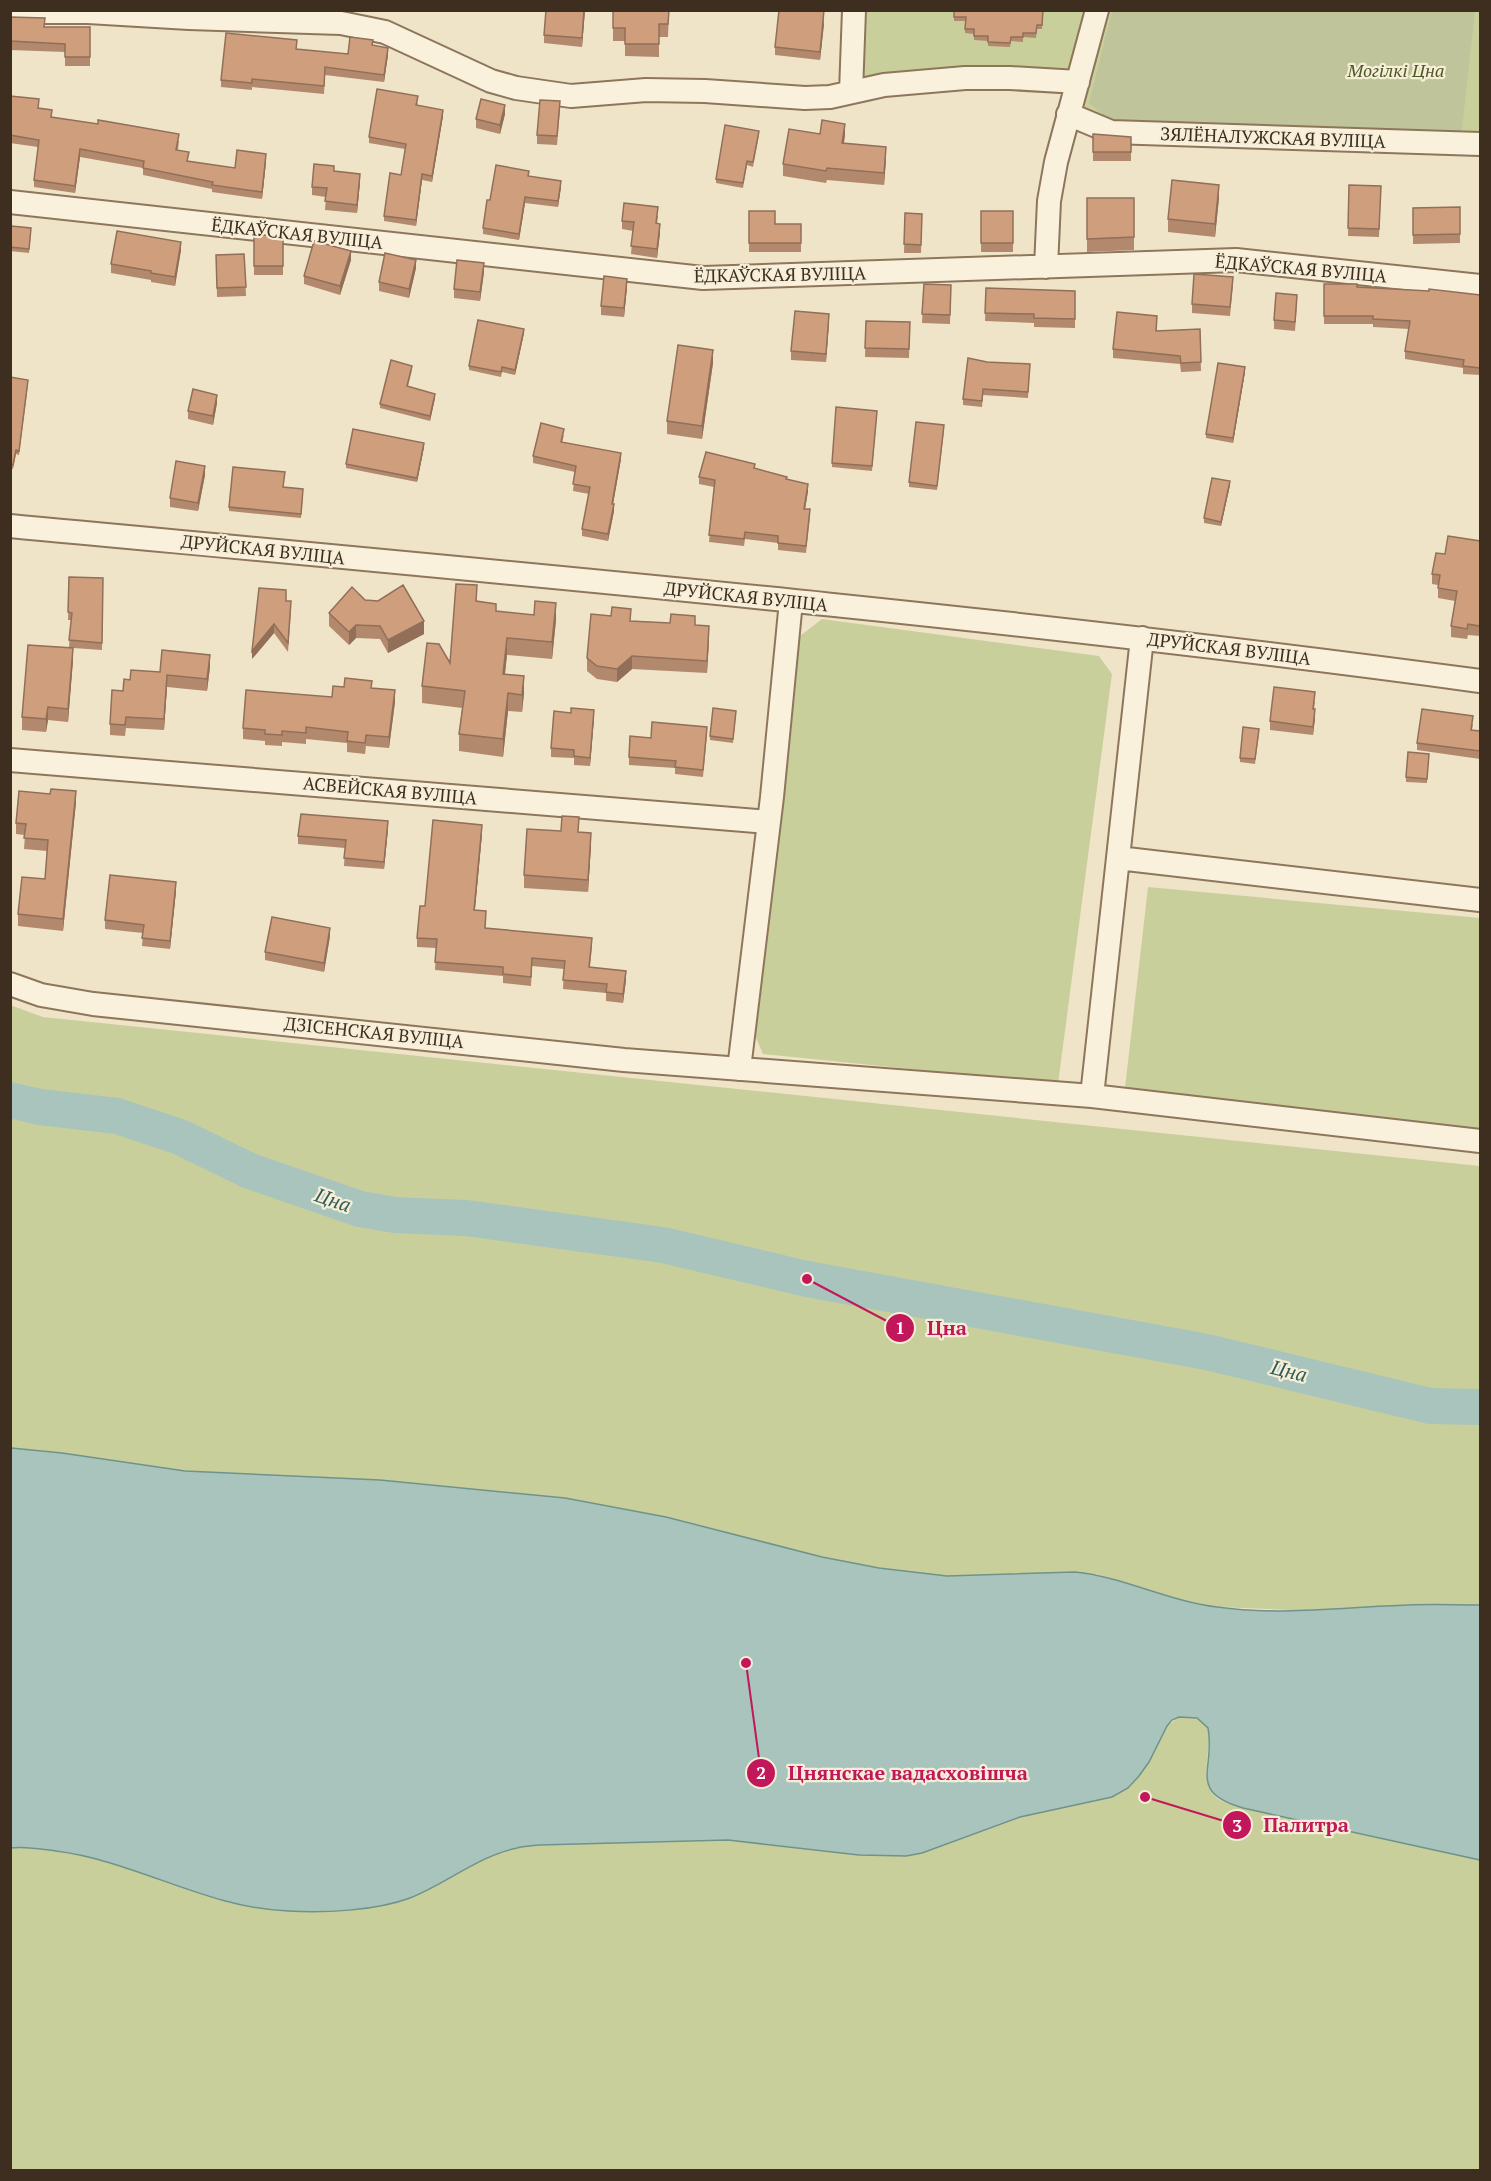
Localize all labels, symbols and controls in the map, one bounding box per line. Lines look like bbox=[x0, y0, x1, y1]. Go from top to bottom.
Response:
park label: Могілкі Цна bbox=[1347, 58, 1444, 82]
street label: ЗЯЛЁНАЛУЖСКАЯ ВУЛІЦА bbox=[1160, 121, 1387, 153]
street label: ЁДКАЎСКАЯ ВУЛІЦА bbox=[210, 212, 385, 254]
street label: ЁДКАЎСКАЯ ВУЛІЦА bbox=[1214, 249, 1389, 288]
street label: ЁДКАЎСКАЯ ВУЛІЦА bbox=[694, 260, 867, 288]
street label: ДРУЙСКАЯ ВУЛІЦА bbox=[180, 528, 347, 570]
street label: ДРУЙСКАЯ ВУЛІЦА bbox=[663, 575, 830, 617]
street label: ДРУЙСКАЯ ВУЛІЦА bbox=[1146, 626, 1313, 670]
street label: АСВЕЙСКАЯ ВУЛІЦА bbox=[302, 770, 479, 810]
street label: ДЗІСЕНСКАЯ ВУЛІЦА bbox=[283, 1011, 466, 1053]
water label: Цна bbox=[311, 1181, 355, 1218]
callout: Цна bbox=[885, 1309, 979, 1347]
text: Цна bbox=[927, 1314, 967, 1341]
text: 1 bbox=[895, 1315, 905, 1339]
water label: Цна bbox=[1267, 1353, 1310, 1388]
callout: Цнянскае вадасховішча bbox=[746, 1754, 1040, 1792]
text: Цнянскае вадасховішча bbox=[788, 1759, 1028, 1786]
text: 2 bbox=[756, 1760, 766, 1784]
callout: Палитра bbox=[1222, 1806, 1361, 1844]
text: Палитра bbox=[1263, 1811, 1349, 1838]
text: 3 bbox=[1232, 1813, 1242, 1837]

